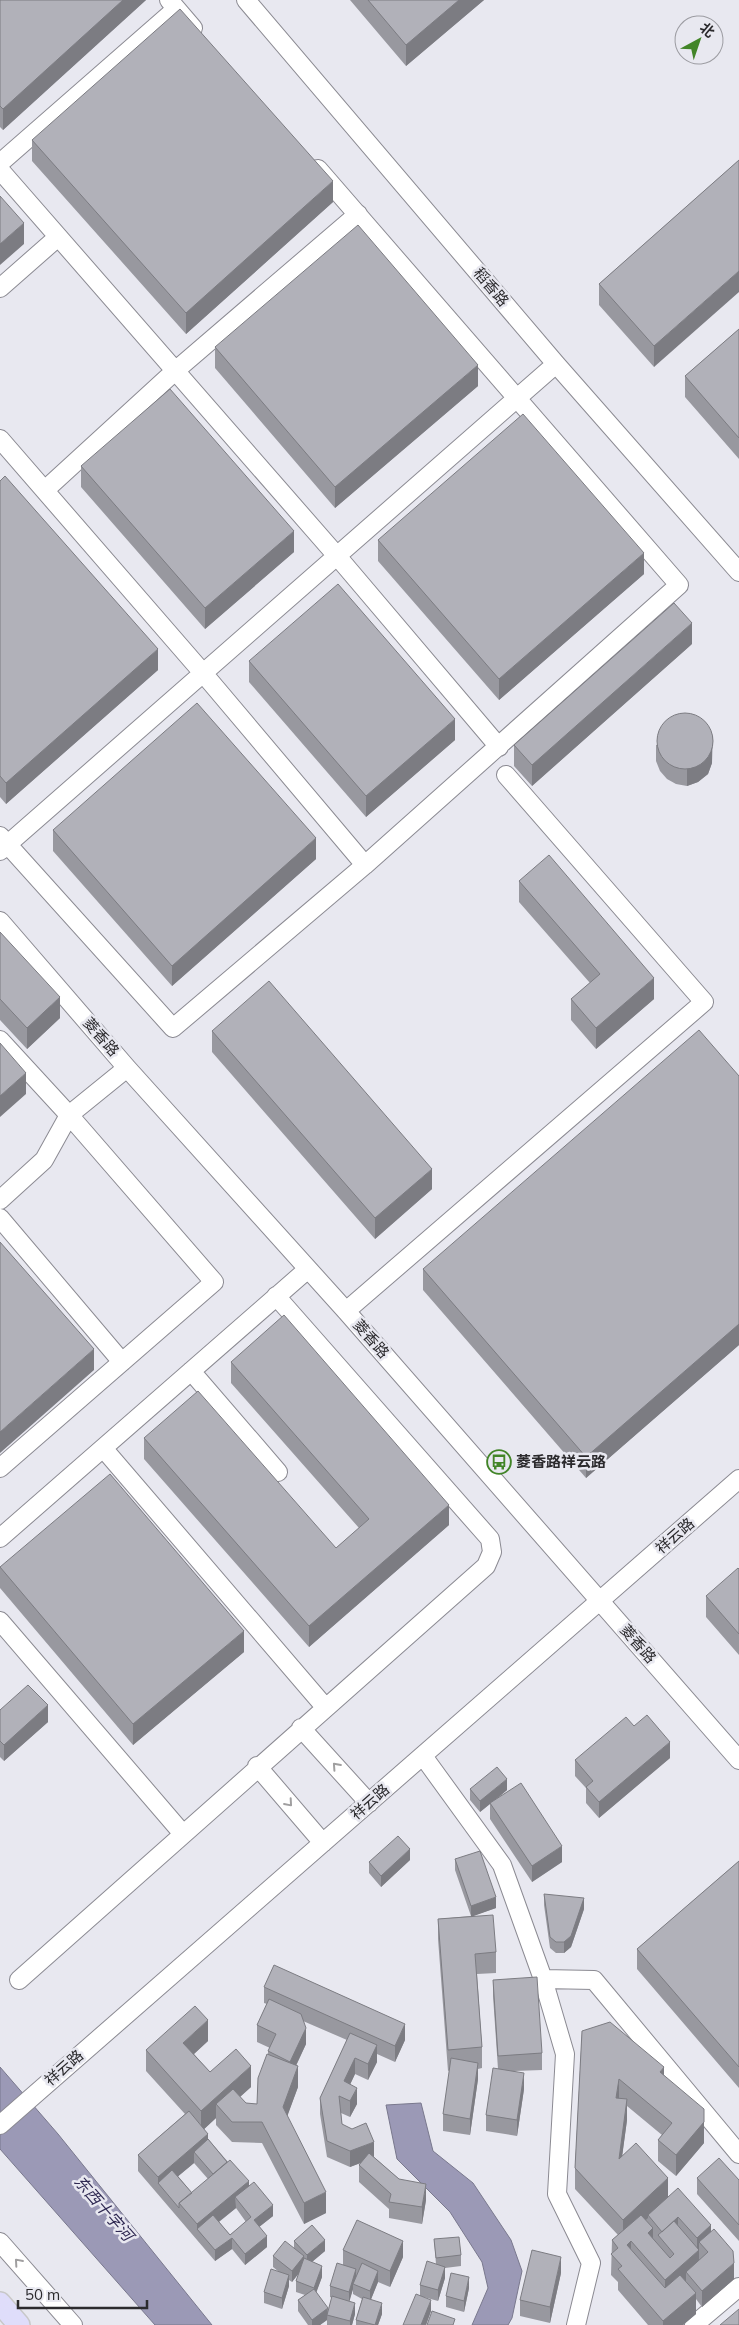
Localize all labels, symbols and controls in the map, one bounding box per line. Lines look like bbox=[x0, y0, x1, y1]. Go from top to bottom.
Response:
north arrow bbox=[674, 15, 724, 65]
text: 北 bbox=[696, 19, 719, 41]
street label: 稻香路 bbox=[470, 263, 513, 310]
street label: 菱香路 bbox=[79, 1013, 123, 1060]
street label: 菱香路 bbox=[349, 1315, 393, 1362]
bus stop icon: 菱香路祥云路 bbox=[486, 1449, 512, 1475]
place label: 菱香路祥云路 bbox=[516, 1452, 606, 1471]
street label: 祥云路 bbox=[651, 1514, 698, 1558]
street label: 菱香路 bbox=[616, 1620, 660, 1667]
one-way arrow bbox=[333, 1763, 342, 1772]
street label: 祥云路 bbox=[346, 1780, 393, 1824]
one-way arrow bbox=[284, 1798, 293, 1807]
street label: 祥云路 bbox=[40, 2046, 87, 2090]
water label: 东西十字河 bbox=[70, 2171, 140, 2247]
one-way arrow bbox=[15, 2259, 24, 2268]
scale bar bbox=[18, 2278, 146, 2310]
text: 50 m bbox=[25, 2285, 60, 2304]

